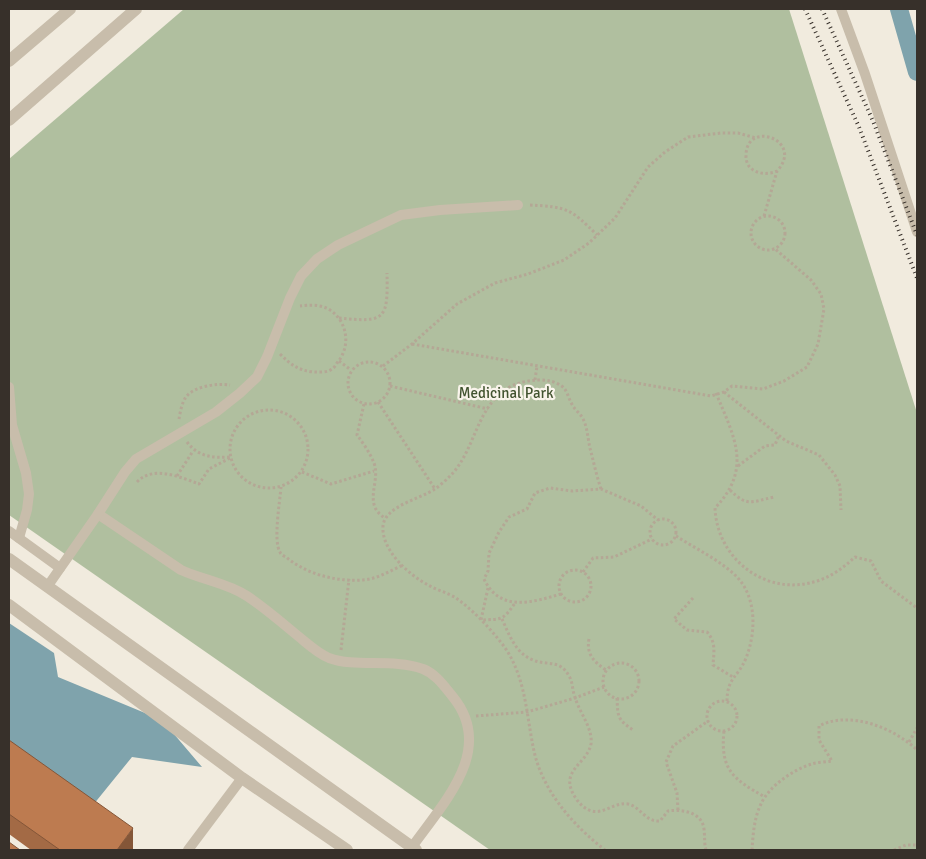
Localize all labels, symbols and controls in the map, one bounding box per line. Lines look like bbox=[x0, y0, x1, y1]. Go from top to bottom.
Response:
park label: Medicinal Park bbox=[458, 384, 554, 402]

